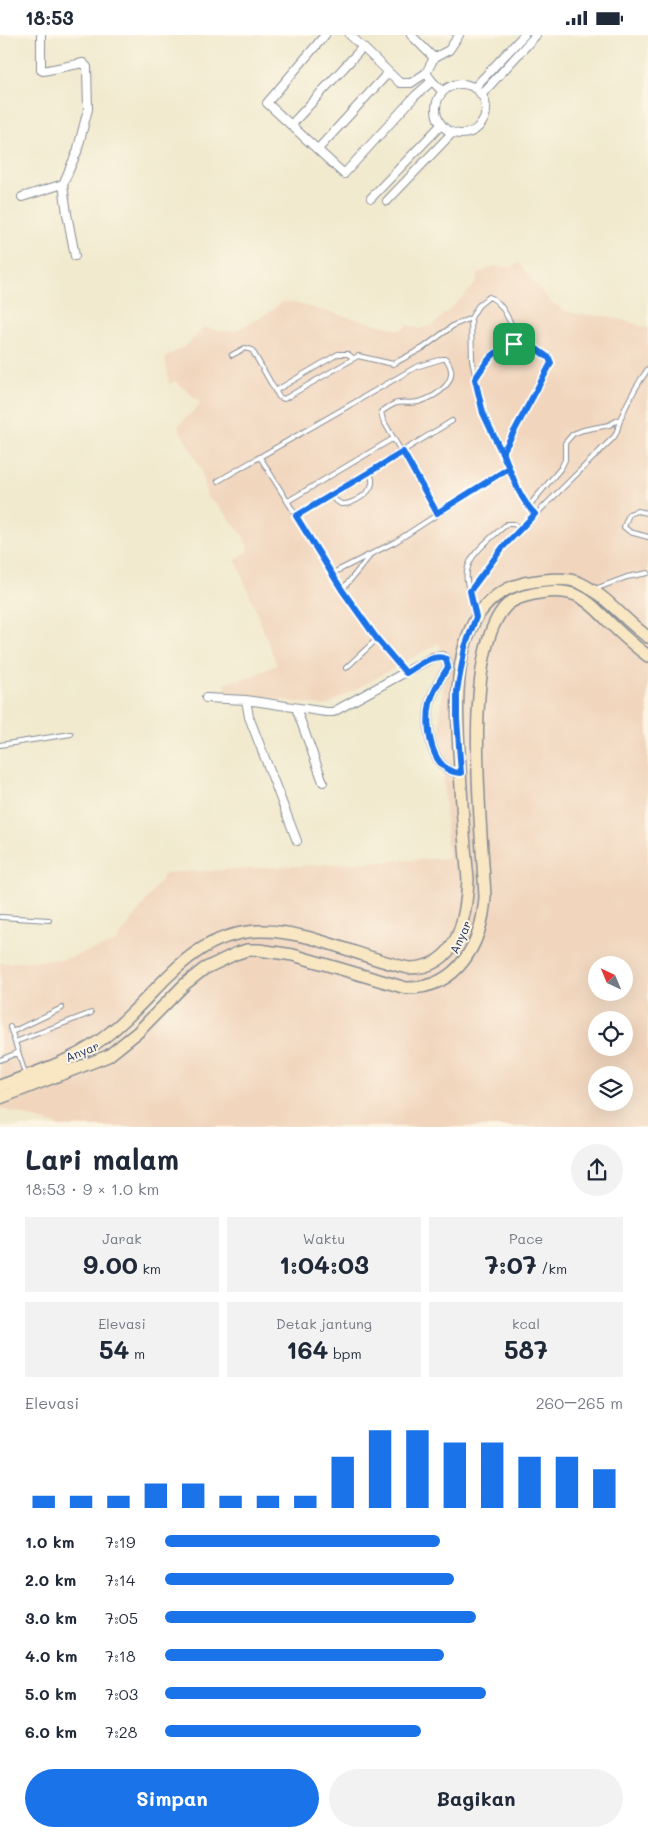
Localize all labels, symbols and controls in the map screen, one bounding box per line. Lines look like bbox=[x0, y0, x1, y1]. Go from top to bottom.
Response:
text: 18:53 bbox=[25, 5, 74, 30]
pin bbox=[493, 323, 535, 365]
icon: arrive bbox=[500, 330, 528, 358]
street label: Anyar bbox=[445, 918, 475, 956]
north arrow bbox=[588, 956, 632, 1001]
map controls bbox=[588, 956, 633, 1111]
button: locate bbox=[588, 1011, 633, 1056]
street label: Anyar bbox=[63, 1037, 101, 1065]
button: layers bbox=[588, 1066, 633, 1111]
text: Lari malam bbox=[25, 1141, 179, 1177]
button: share bbox=[571, 1144, 623, 1196]
text: 18:53 · 9 × 1.0 km bbox=[25, 1178, 159, 1199]
text: Jarak bbox=[102, 1229, 142, 1248]
text: Waktu bbox=[303, 1229, 345, 1248]
text: Pace bbox=[509, 1229, 543, 1248]
text: 9.00 bbox=[83, 1248, 138, 1280]
text: 1:04:03 bbox=[279, 1248, 369, 1280]
text: 7:07 bbox=[485, 1248, 537, 1280]
text: km bbox=[138, 1259, 161, 1278]
text: /km bbox=[537, 1259, 567, 1278]
text: Elevasi bbox=[98, 1314, 146, 1333]
text: Detak jantung bbox=[276, 1314, 372, 1333]
text: kcal bbox=[512, 1314, 540, 1333]
text: 54 bbox=[99, 1333, 129, 1365]
text: 164 bbox=[286, 1333, 328, 1365]
text: 587 bbox=[504, 1333, 548, 1365]
text: m bbox=[129, 1344, 145, 1363]
text: bpm bbox=[328, 1344, 362, 1363]
text: Elevasi bbox=[25, 1392, 79, 1413]
text: 260–265 m bbox=[536, 1392, 623, 1413]
text: 1.0 km bbox=[25, 1531, 74, 1552]
text: 7:19 bbox=[105, 1531, 135, 1552]
text: 2.0 km bbox=[25, 1569, 76, 1590]
text: 7:14 bbox=[105, 1569, 135, 1590]
text: 3.0 km bbox=[25, 1607, 77, 1628]
text: 7:05 bbox=[105, 1607, 138, 1628]
text: 4.0 km bbox=[25, 1645, 77, 1666]
text: 7:18 bbox=[105, 1645, 136, 1666]
text: 5.0 km bbox=[25, 1683, 77, 1704]
text: 7:03 bbox=[105, 1683, 138, 1704]
text: 6.0 km bbox=[25, 1721, 77, 1742]
text: 7:28 bbox=[105, 1721, 137, 1742]
button: Simpan bbox=[25, 1769, 319, 1827]
button: Bagikan bbox=[329, 1769, 623, 1827]

